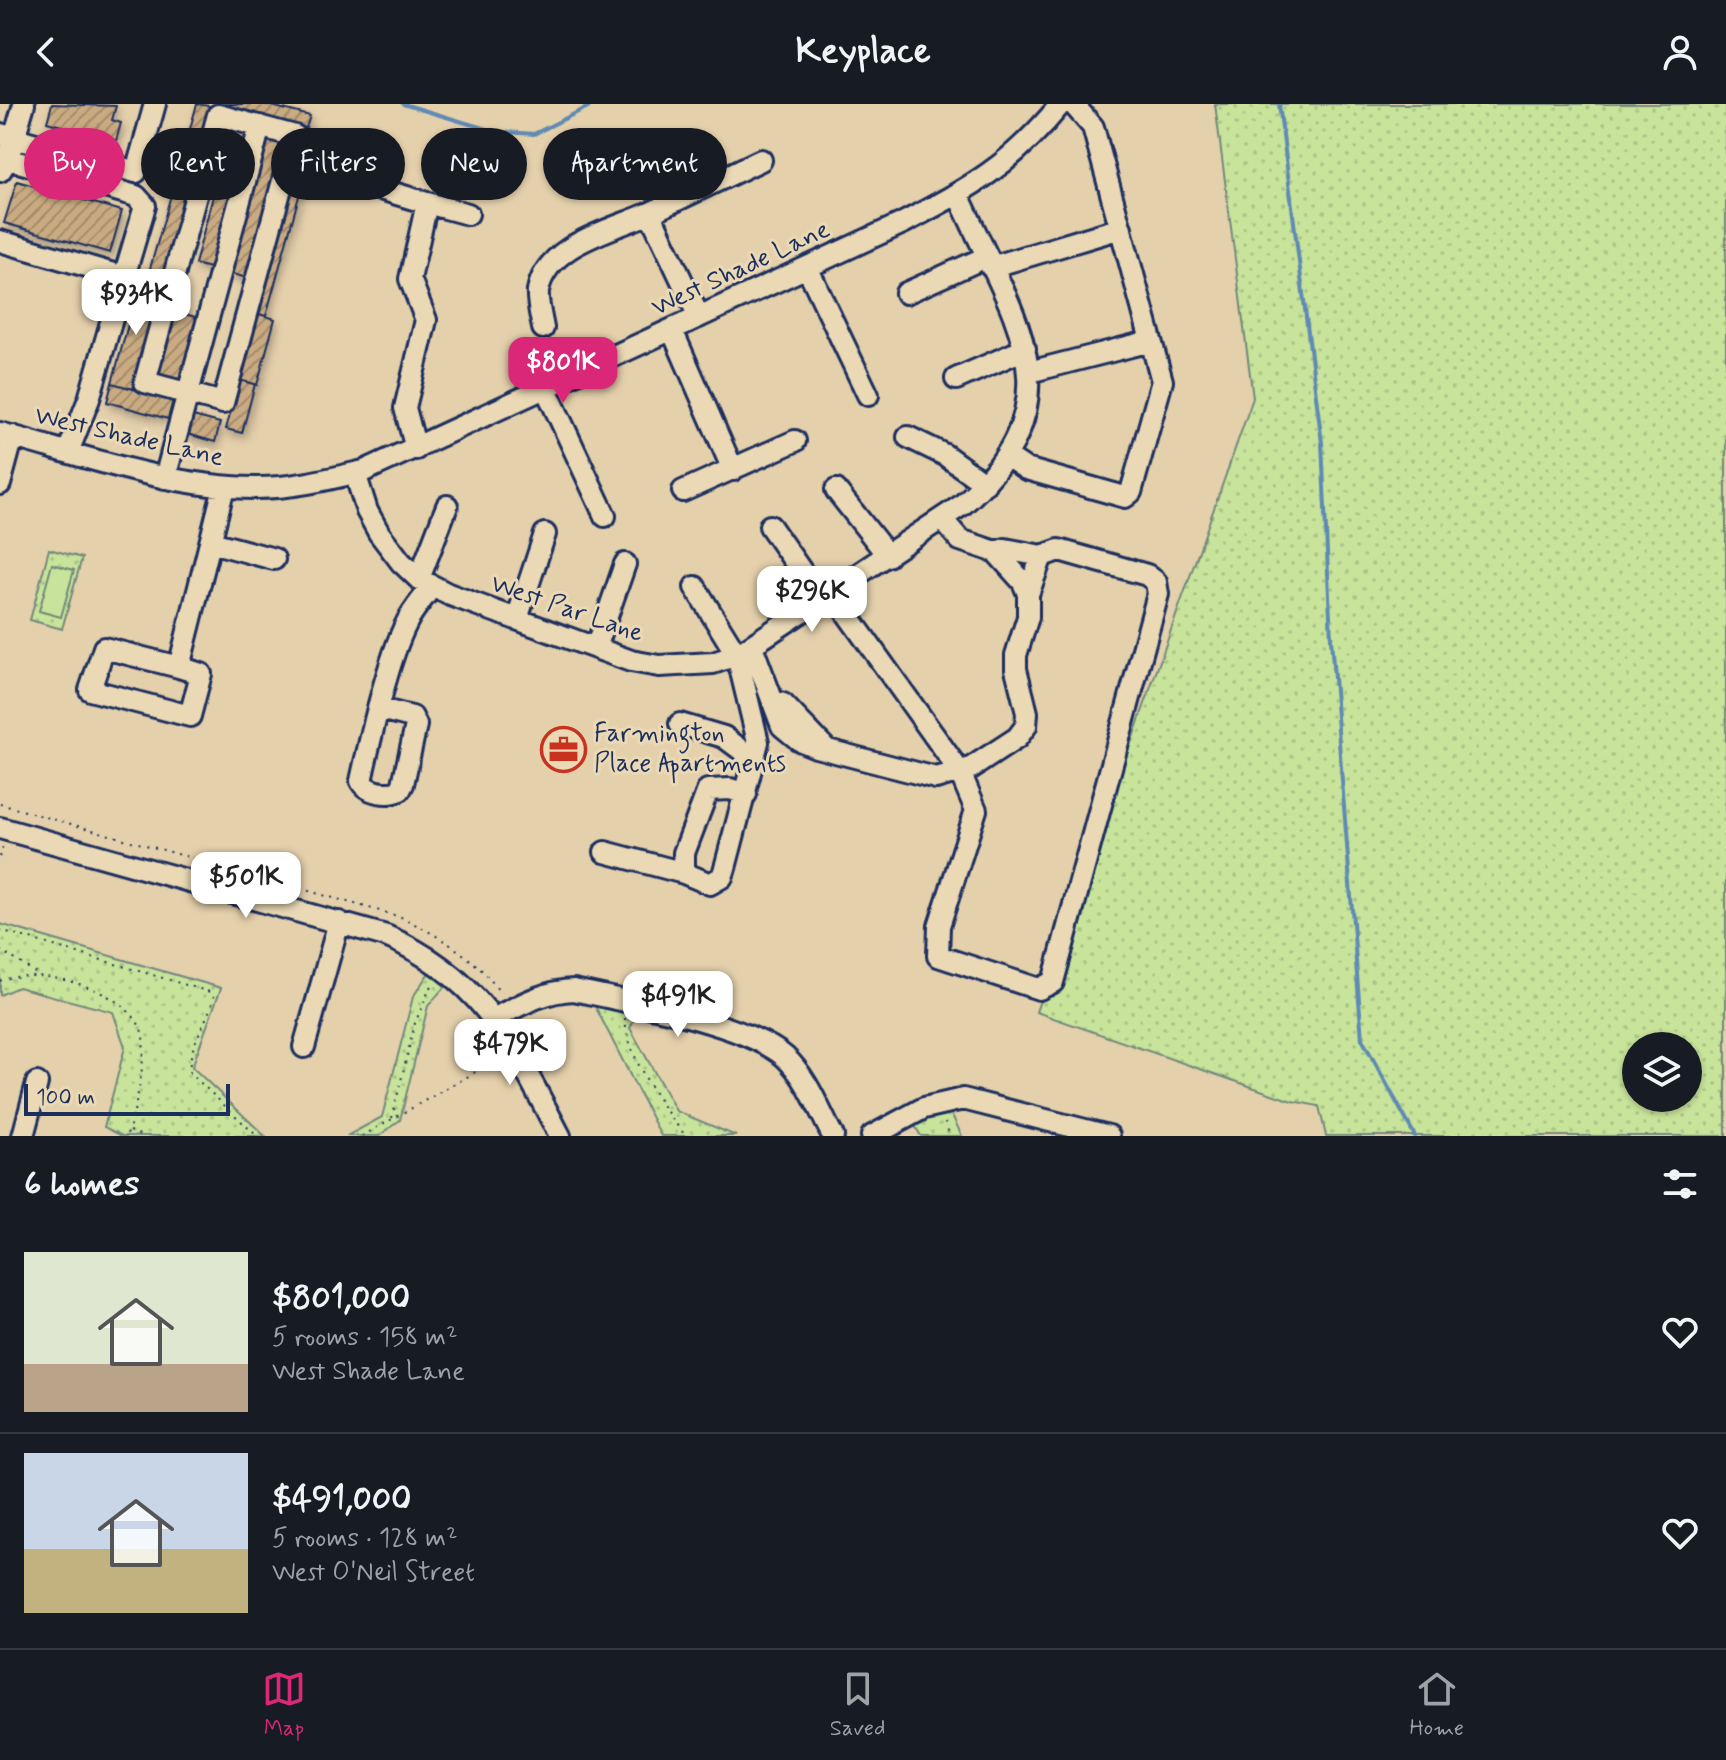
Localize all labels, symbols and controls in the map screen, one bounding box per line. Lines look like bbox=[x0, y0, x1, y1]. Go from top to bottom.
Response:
text: Keyplace bbox=[795, 29, 931, 76]
icon: back bbox=[24, 30, 68, 74]
icon: person bbox=[1658, 30, 1702, 74]
chip: Buy bbox=[24, 128, 125, 200]
chip: Rent bbox=[141, 128, 255, 200]
chip: Filters bbox=[271, 128, 405, 200]
chip: New bbox=[421, 128, 527, 200]
chip: Apartment bbox=[543, 128, 727, 200]
street label: West Shade Lane bbox=[646, 213, 836, 325]
pin: $934K bbox=[80, 269, 192, 337]
text: $934K bbox=[100, 278, 172, 312]
pin: $801K bbox=[507, 337, 619, 405]
text: $801K bbox=[526, 346, 600, 380]
street label: West Shade Lane bbox=[31, 399, 227, 475]
pin: $296K bbox=[756, 566, 868, 634]
street label: West Par Lane bbox=[486, 567, 648, 651]
text: $296K bbox=[775, 575, 849, 609]
place label: Farmington Place Apartments bbox=[594, 717, 786, 784]
office icon: Farmington Place Apartments bbox=[539, 725, 587, 773]
pin: $501K bbox=[190, 852, 302, 920]
text: $501K bbox=[209, 861, 283, 895]
pin: $491K bbox=[622, 971, 734, 1039]
text: $491K bbox=[641, 980, 715, 1014]
pin: $479K bbox=[454, 1019, 566, 1087]
text: $479K bbox=[472, 1028, 548, 1062]
map controls bbox=[1622, 1032, 1702, 1112]
button: layers bbox=[1622, 1032, 1702, 1112]
scale bar bbox=[24, 1080, 230, 1116]
text: 100 m bbox=[36, 1084, 95, 1112]
text: 6 homes bbox=[24, 1162, 139, 1207]
icon: filters bbox=[1658, 1162, 1702, 1206]
text: $801,000 bbox=[272, 1276, 410, 1321]
icon: home bbox=[88, 1284, 184, 1380]
icon: heart bbox=[1658, 1310, 1702, 1354]
text: 5 rooms · 158 m² bbox=[272, 1321, 458, 1355]
text: West Shade Lane bbox=[272, 1355, 465, 1389]
text: $491,000 bbox=[272, 1477, 412, 1522]
icon: home bbox=[88, 1485, 184, 1581]
icon: heart bbox=[1658, 1511, 1702, 1555]
text: 5 rooms · 128 m² bbox=[272, 1522, 457, 1556]
text: West O'Neil Street bbox=[272, 1556, 475, 1590]
tab: Map bbox=[262, 1667, 306, 1743]
tab: Saved bbox=[830, 1667, 885, 1743]
tab: Home bbox=[1409, 1667, 1464, 1743]

